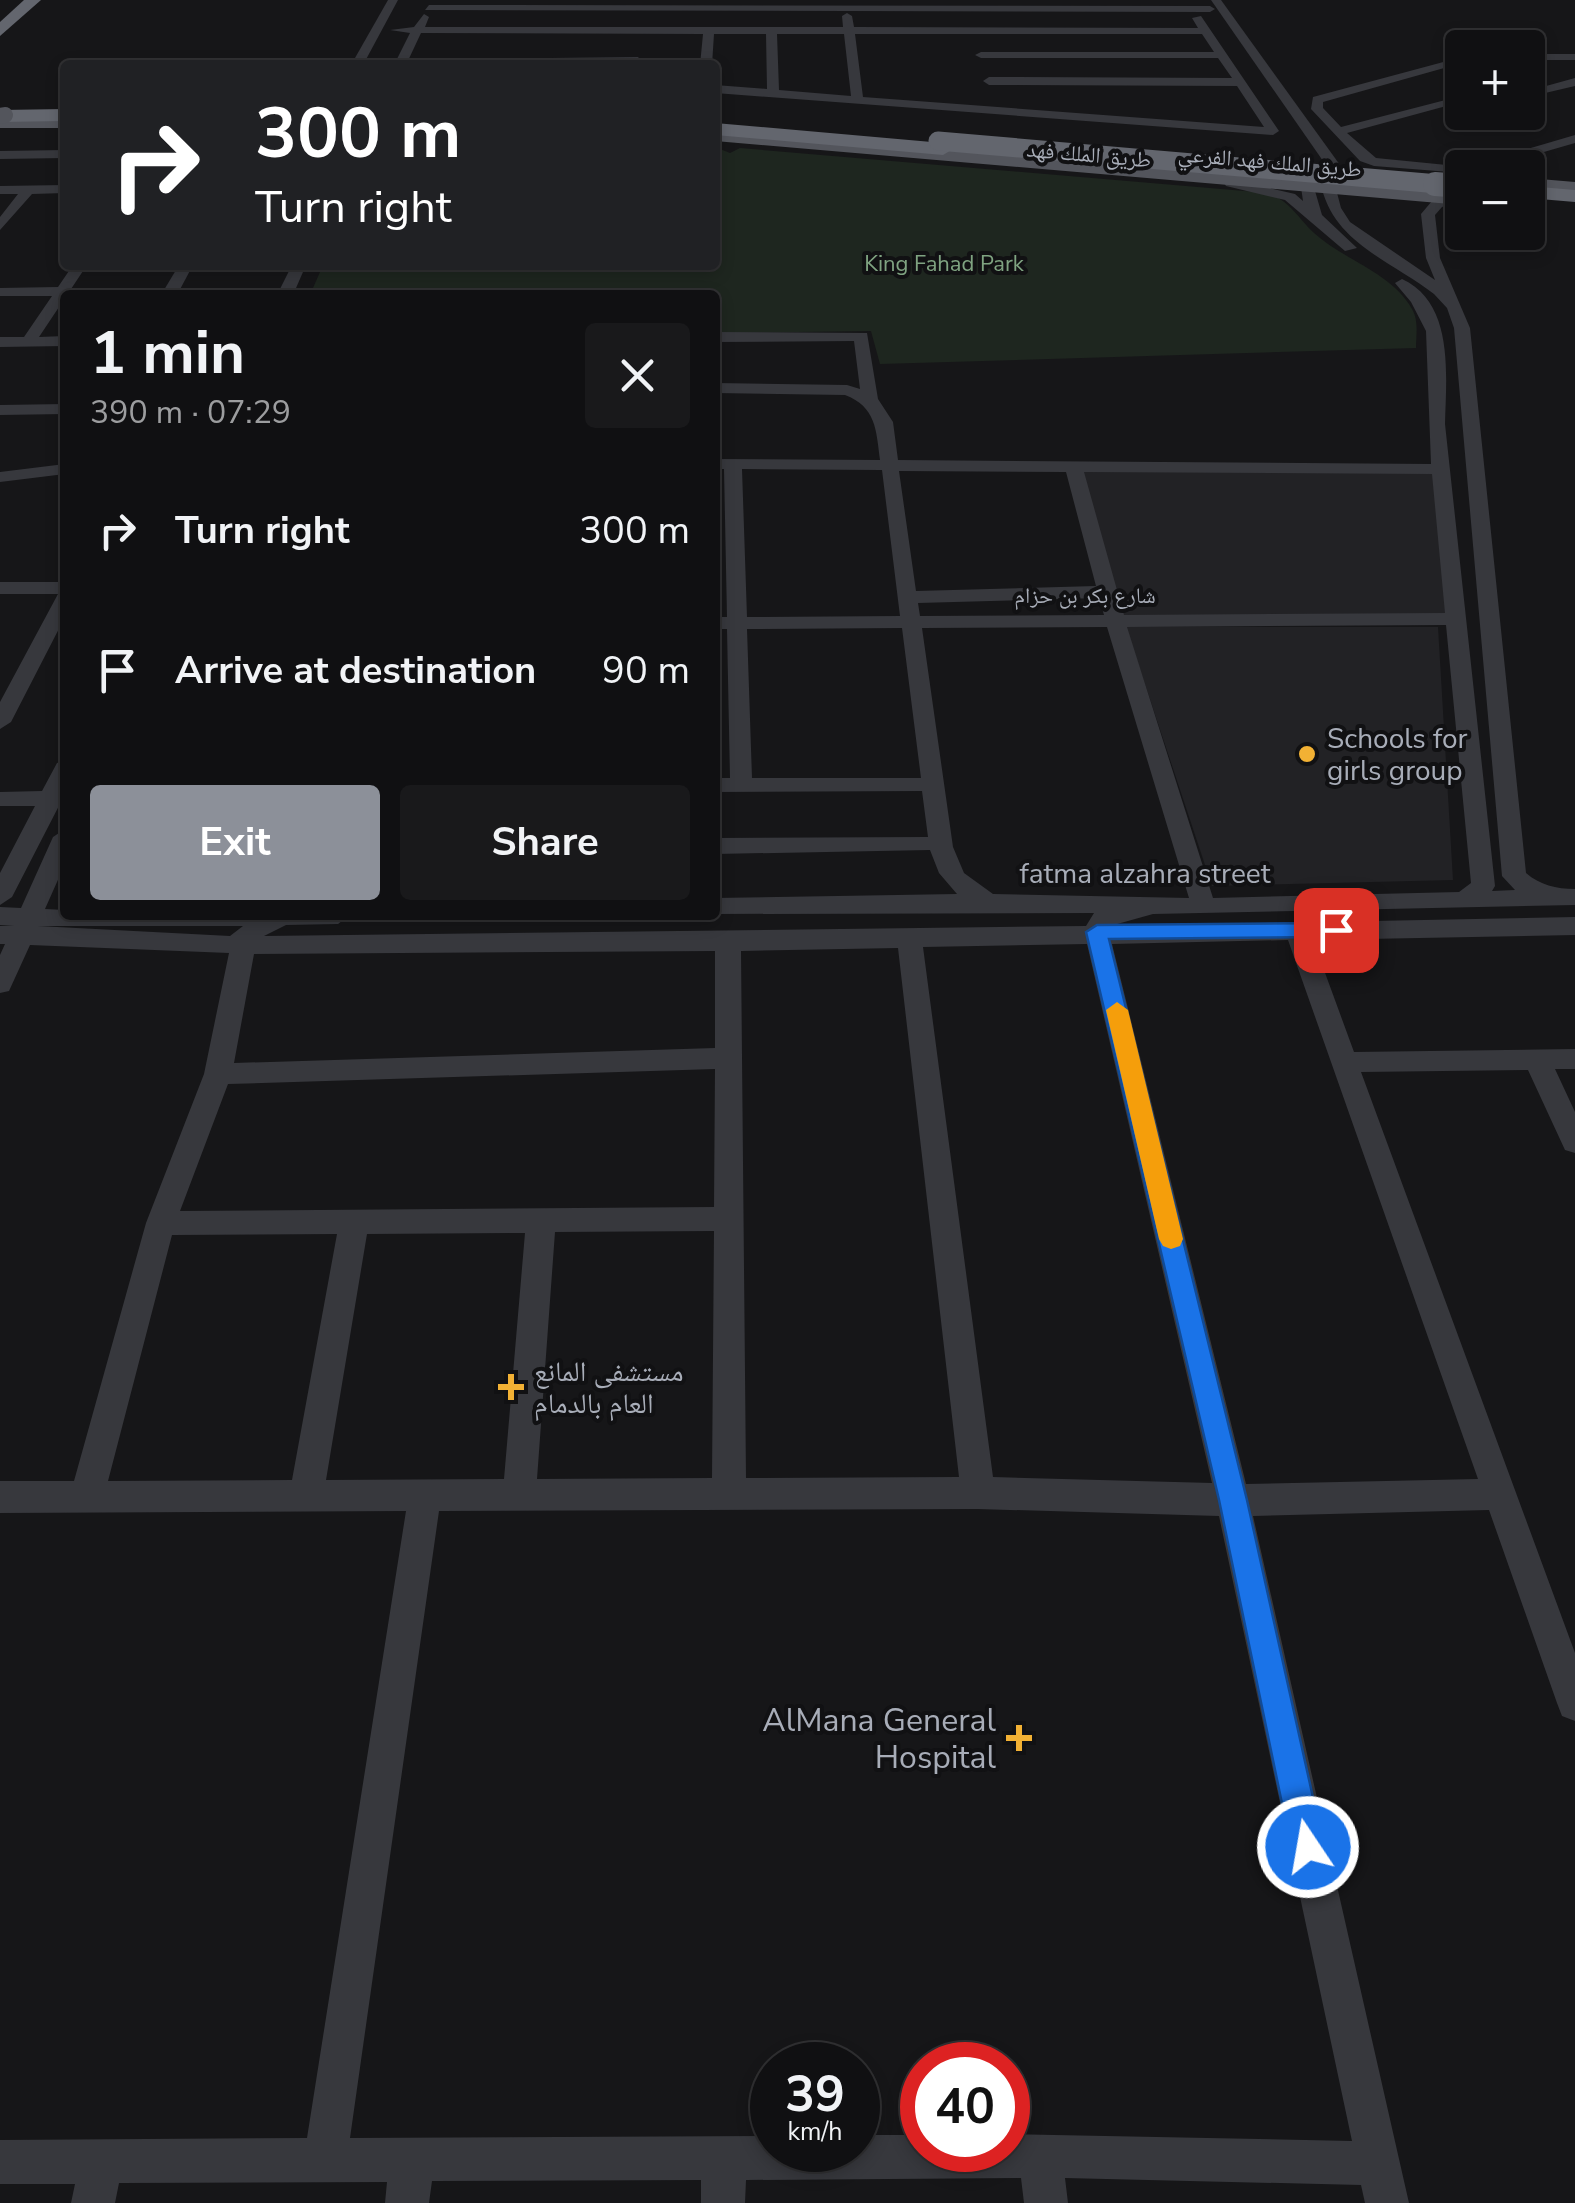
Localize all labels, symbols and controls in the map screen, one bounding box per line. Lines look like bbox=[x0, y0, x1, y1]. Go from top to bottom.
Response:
map controls bbox=[1445, 30, 1545, 250]
button: + bbox=[1445, 30, 1545, 130]
text: 300 m bbox=[255, 86, 461, 182]
icon: right bbox=[90, 100, 220, 230]
street label: طريق الملك فهد bbox=[1025, 135, 1152, 175]
street label: طريق الملك فهد الفرعي bbox=[1177, 139, 1363, 187]
button: − bbox=[1445, 150, 1545, 250]
text: Turn right bbox=[255, 177, 452, 238]
park label: King Fahad Park bbox=[864, 249, 1025, 279]
text: 1 min bbox=[90, 312, 245, 394]
button: close bbox=[585, 323, 690, 428]
text: 390 m · 07:29 bbox=[90, 391, 291, 434]
icon: right bbox=[90, 503, 145, 558]
text: Turn right bbox=[175, 505, 350, 556]
text: 300 m bbox=[579, 505, 690, 556]
street label: شارع بكر بن حزام bbox=[1014, 581, 1156, 611]
icon: arrive bbox=[90, 643, 145, 698]
text: Arrive at destination bbox=[175, 645, 536, 696]
text: 90 m bbox=[602, 645, 690, 696]
place label: Schools for girls group bbox=[1327, 720, 1468, 790]
marker: Schools for girls group bbox=[1296, 743, 1318, 765]
button: Exit bbox=[90, 785, 380, 900]
button: Share bbox=[400, 785, 690, 900]
street label: fatma alzahra street bbox=[1020, 855, 1271, 893]
pin bbox=[1294, 888, 1379, 973]
icon: arrive bbox=[1309, 903, 1364, 958]
place label: مستشفى المانع العام بالدمام bbox=[534, 1353, 684, 1423]
marker: مستشفى المانع العام بالدمام bbox=[498, 1374, 524, 1400]
place label: AlMana General Hospital bbox=[762, 1699, 997, 1779]
marker: AlMana General Hospital bbox=[1006, 1725, 1032, 1751]
position arrow bbox=[1256, 1795, 1360, 1899]
speed limit sign: 40 bbox=[900, 2042, 1030, 2172]
text: 39 bbox=[785, 2060, 845, 2129]
text: km/h bbox=[787, 2115, 843, 2149]

